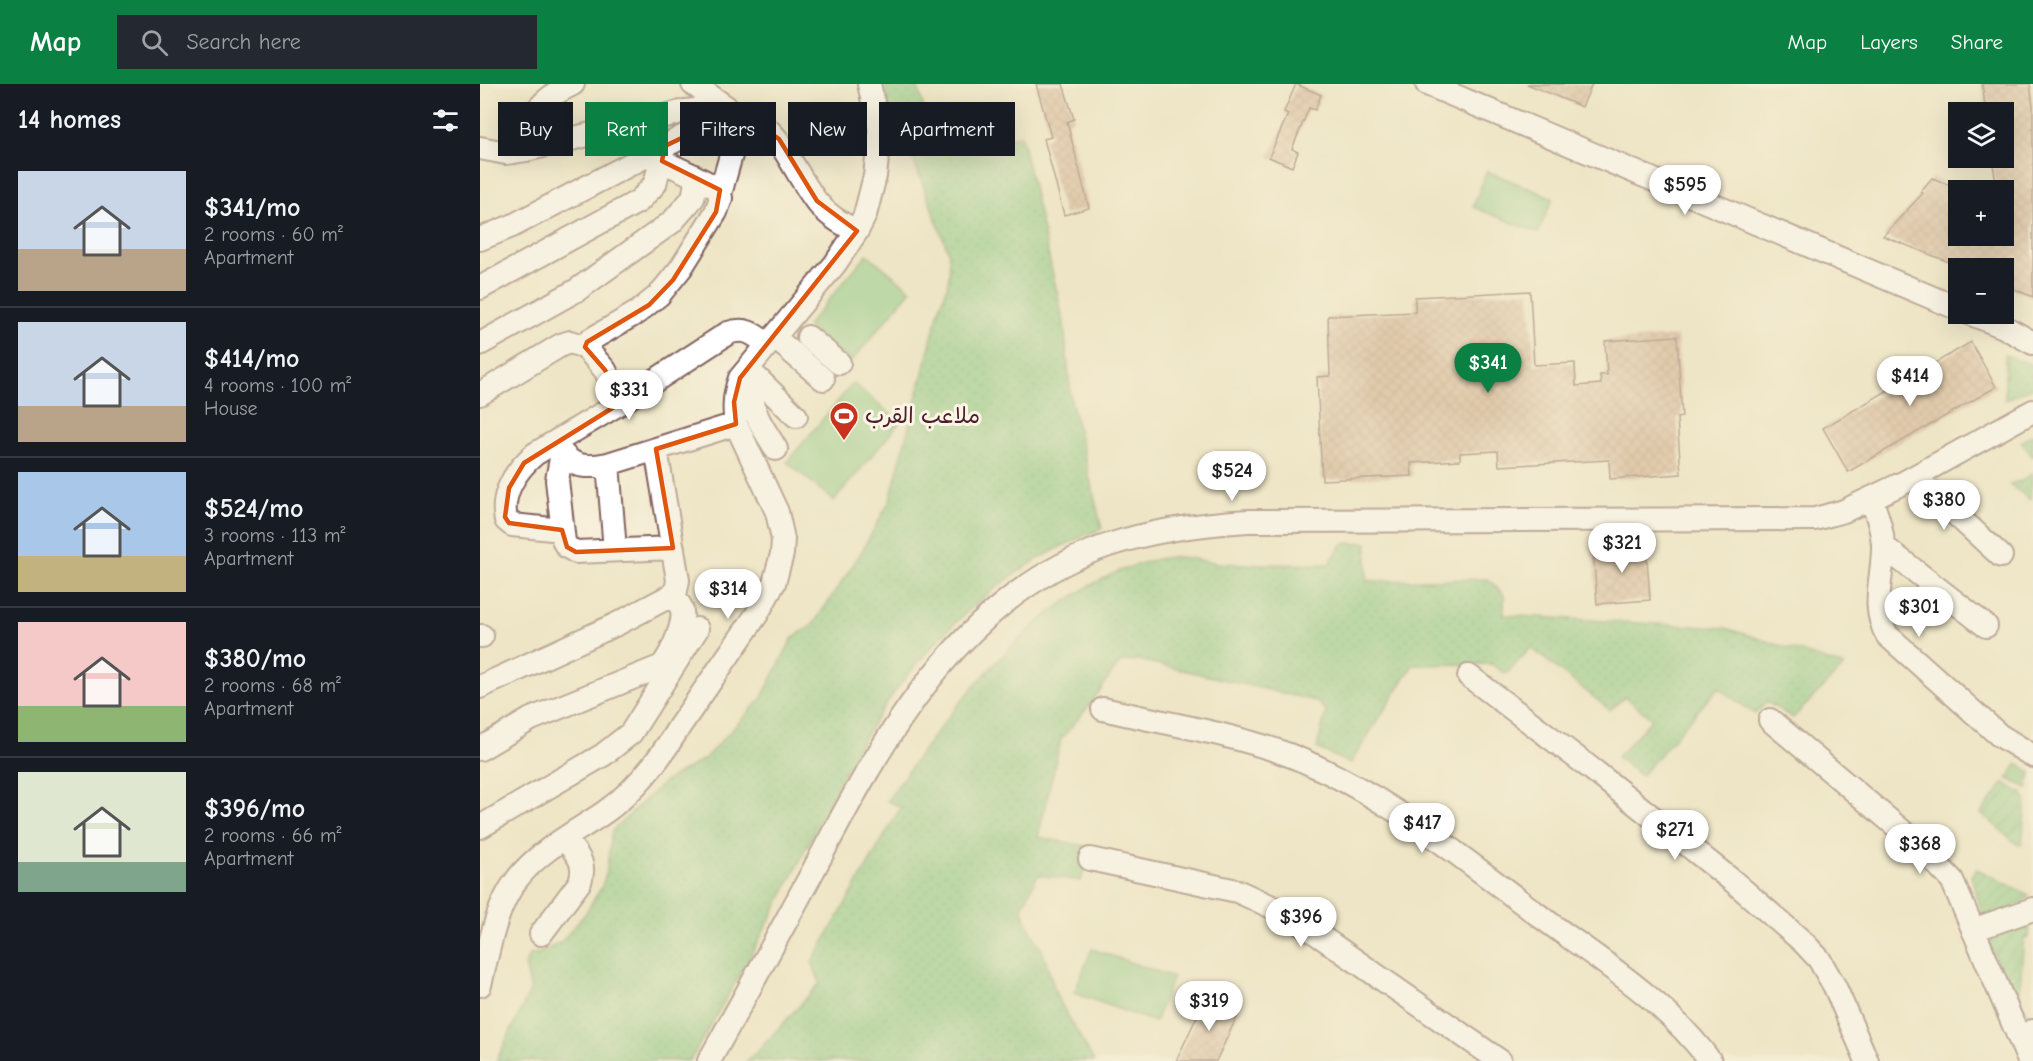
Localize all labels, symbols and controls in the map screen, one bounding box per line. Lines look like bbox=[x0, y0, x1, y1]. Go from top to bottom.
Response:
search box bbox=[117, 15, 537, 69]
text: Map bbox=[30, 26, 81, 58]
icon: search bbox=[138, 26, 171, 59]
text: Search here bbox=[186, 29, 301, 55]
text: Map bbox=[1788, 30, 1827, 54]
text: Layers bbox=[1860, 30, 1918, 54]
text: Share bbox=[1951, 30, 2003, 54]
chip: Buy bbox=[498, 102, 573, 156]
chip: Rent bbox=[585, 102, 668, 156]
chip: Filters bbox=[680, 102, 776, 156]
chip: New bbox=[788, 102, 867, 156]
chip: Apartment bbox=[879, 102, 1015, 156]
map controls bbox=[1948, 102, 2014, 324]
button: layers bbox=[1948, 102, 2014, 168]
icon: filters bbox=[429, 104, 462, 137]
text: 14 homes bbox=[18, 105, 121, 135]
pin: $595 bbox=[1649, 165, 1721, 216]
text: $595 bbox=[1663, 173, 1707, 196]
button: + bbox=[1948, 180, 2014, 246]
text: $341/mo bbox=[204, 193, 300, 223]
icon: home bbox=[66, 195, 138, 267]
text: 2 rooms · 60 m² bbox=[204, 223, 343, 246]
text: Apartment bbox=[204, 246, 294, 269]
button: − bbox=[1948, 258, 2014, 324]
pin: $341 bbox=[1452, 343, 1524, 394]
text: $414/mo bbox=[204, 344, 300, 374]
icon: home bbox=[66, 346, 138, 418]
text: $341 bbox=[1468, 351, 1508, 374]
pin: $414 bbox=[1874, 356, 1946, 407]
text: $414 bbox=[1891, 364, 1929, 387]
pin: $331 bbox=[593, 370, 665, 421]
text: 4 rooms · 100 m² bbox=[204, 374, 351, 397]
text: $331 bbox=[609, 378, 649, 401]
text: House bbox=[204, 397, 258, 420]
sports icon: ملاعب القرب bbox=[828, 400, 860, 442]
place label: ملاعب القرب bbox=[865, 403, 980, 429]
pin: $524 bbox=[1196, 451, 1268, 502]
text: $524 bbox=[1211, 459, 1253, 482]
pin: $380 bbox=[1908, 480, 1980, 531]
text: $380 bbox=[1922, 488, 1966, 511]
text: $524/mo bbox=[204, 494, 303, 524]
icon: home bbox=[66, 496, 138, 568]
pin: $321 bbox=[1586, 523, 1658, 574]
text: 3 rooms · 113 m² bbox=[204, 524, 345, 547]
text: $321 bbox=[1602, 531, 1642, 554]
text: Apartment bbox=[204, 547, 294, 570]
pin: $314 bbox=[692, 569, 764, 620]
text: $314 bbox=[709, 577, 747, 600]
pin: $301 bbox=[1883, 587, 1955, 638]
text: $301 bbox=[1898, 595, 1940, 618]
text: $380/mo bbox=[204, 644, 306, 674]
icon: home bbox=[66, 646, 138, 718]
text: 2 rooms · 68 m² bbox=[204, 674, 341, 697]
text: Apartment bbox=[204, 697, 294, 720]
text: $396/mo bbox=[204, 794, 305, 824]
icon: home bbox=[66, 796, 138, 868]
pin: $417 bbox=[1386, 803, 1458, 854]
pin: $271 bbox=[1639, 810, 1711, 861]
text: $417 bbox=[1403, 811, 1441, 834]
text: $271 bbox=[1656, 818, 1694, 841]
text: 2 rooms · 66 m² bbox=[204, 824, 342, 847]
pin: $368 bbox=[1884, 824, 1956, 875]
text: $368 bbox=[1899, 832, 1941, 855]
text: Apartment bbox=[204, 847, 294, 870]
pin: $396 bbox=[1265, 897, 1337, 948]
text: $396 bbox=[1280, 905, 1322, 928]
pin: $319 bbox=[1173, 981, 1245, 1032]
text: $319 bbox=[1189, 989, 1229, 1012]

